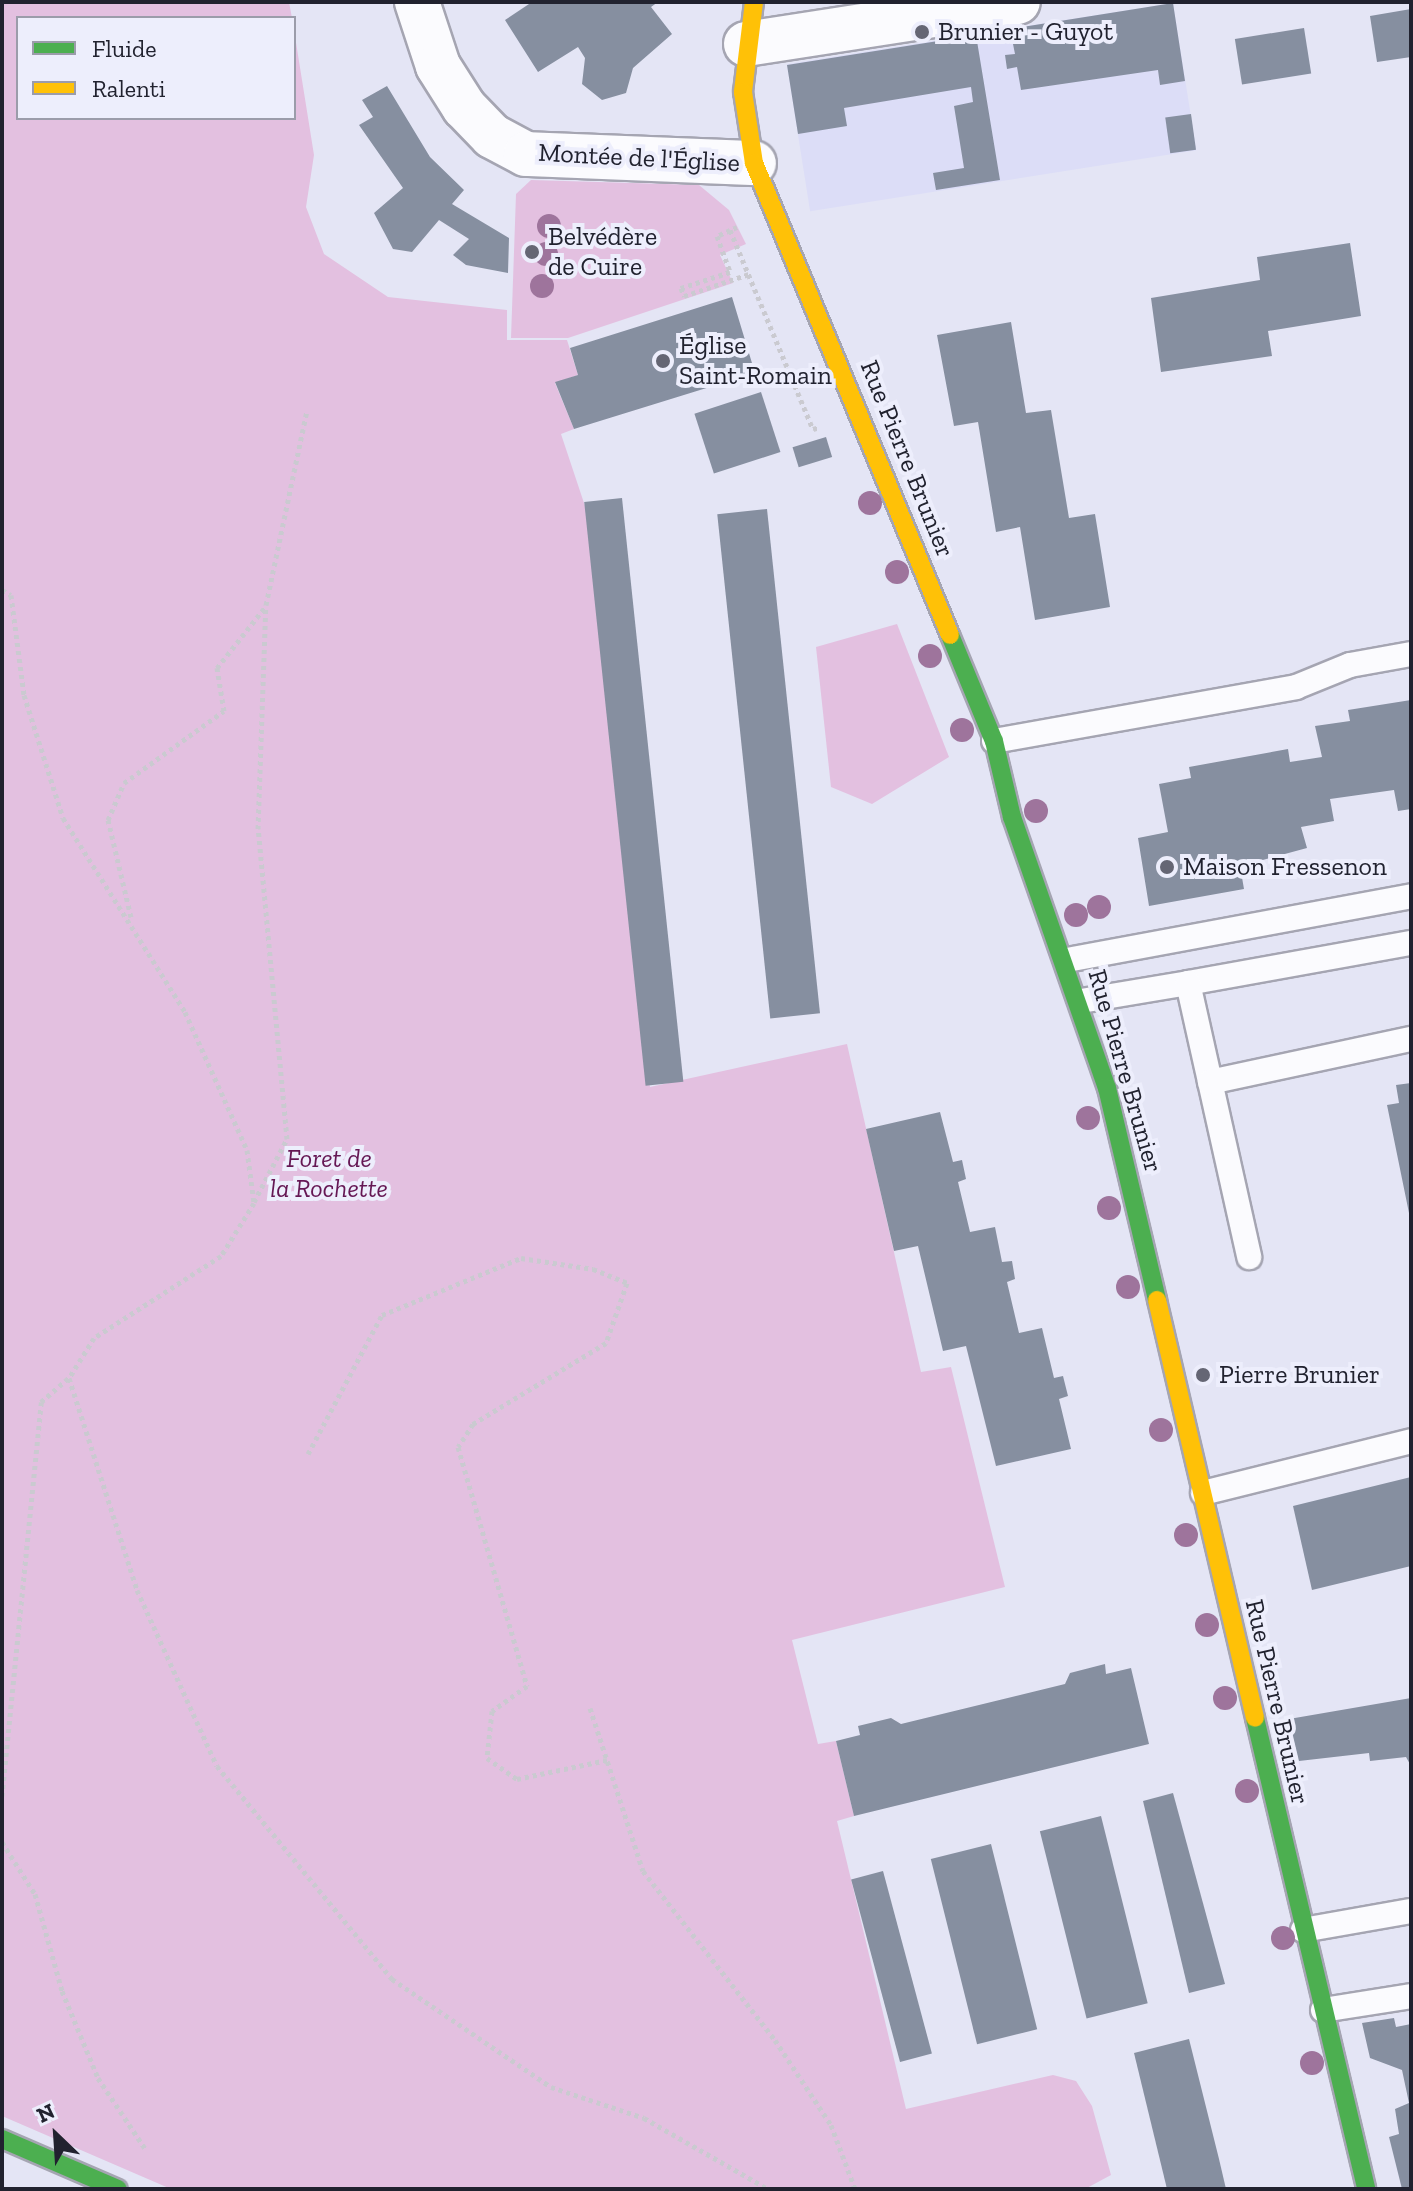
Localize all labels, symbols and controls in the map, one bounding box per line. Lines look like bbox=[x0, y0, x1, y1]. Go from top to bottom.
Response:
legend bbox=[16, 16, 296, 120]
place label: Brunier - Guyot bbox=[938, 16, 1113, 48]
marker: Brunier - Guyot bbox=[913, 23, 931, 41]
text: Fluide bbox=[92, 34, 156, 63]
text: Ralenti bbox=[92, 74, 165, 103]
street label: Montée de l'Église bbox=[537, 137, 741, 179]
place label: Belvédère de Cuire bbox=[548, 221, 657, 282]
marker: Belvédère de Cuire bbox=[523, 243, 541, 261]
place label: Église Saint-Romain bbox=[679, 330, 832, 392]
marker: Église Saint-Romain bbox=[654, 352, 672, 370]
street label: Rue Pierre Brunier bbox=[853, 356, 961, 562]
place label: Maison Fressenon bbox=[1183, 851, 1387, 883]
marker: Maison Fressenon bbox=[1158, 858, 1176, 876]
street label: Rue Pierre Brunier bbox=[1081, 966, 1169, 1176]
park label: Foret de la Rochette bbox=[270, 1143, 388, 1204]
place label: Pierre Brunier bbox=[1219, 1359, 1380, 1391]
marker: Pierre Brunier bbox=[1194, 1366, 1212, 1384]
street label: Rue Pierre Brunier bbox=[1238, 1596, 1316, 1808]
north arrow bbox=[16, 2095, 96, 2175]
text: N bbox=[32, 2097, 59, 2129]

